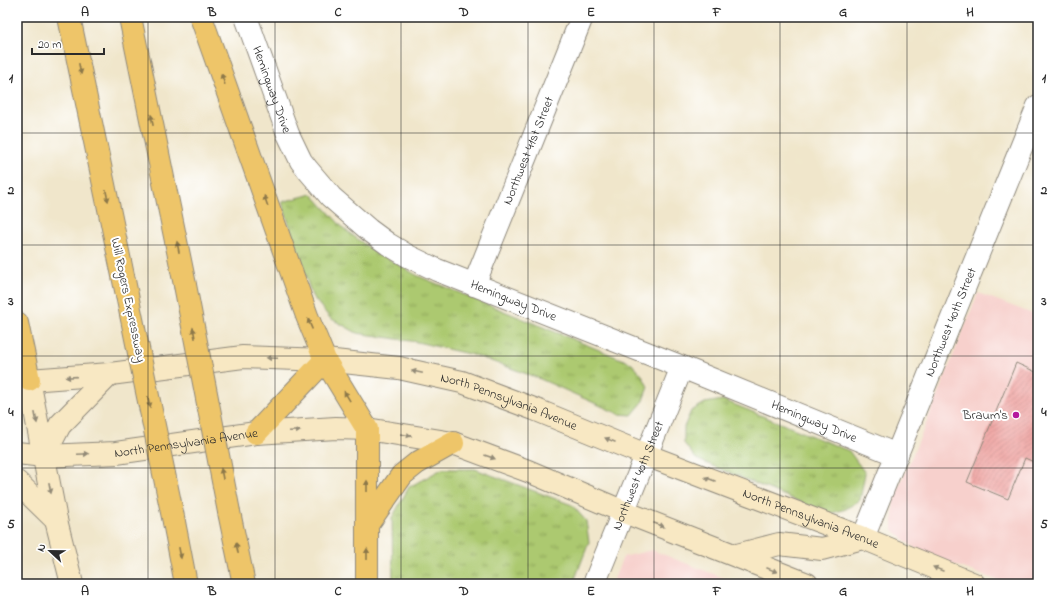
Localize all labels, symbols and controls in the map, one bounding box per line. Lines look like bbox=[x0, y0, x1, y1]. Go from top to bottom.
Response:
text: A bbox=[81, 3, 89, 22]
text: B bbox=[207, 3, 217, 22]
text: C bbox=[334, 3, 342, 22]
text: D bbox=[458, 3, 469, 22]
text: E bbox=[587, 3, 595, 22]
text: F bbox=[712, 3, 722, 22]
text: G bbox=[839, 3, 847, 22]
text: H bbox=[966, 3, 974, 22]
scale bar bbox=[32, 30, 104, 56]
text: 20 m bbox=[38, 36, 61, 54]
street label: Hemingway Drive bbox=[248, 43, 296, 136]
one-way arrow bbox=[78, 63, 84, 75]
text: 1 bbox=[9, 69, 14, 88]
text: 1 bbox=[1042, 69, 1047, 88]
one-way arrow bbox=[219, 72, 225, 84]
street label: Northwest 41st Street bbox=[498, 93, 559, 208]
one-way arrow bbox=[149, 114, 155, 126]
text: 2 bbox=[7, 181, 15, 200]
text: 2 bbox=[1040, 181, 1048, 200]
one-way arrow bbox=[104, 190, 110, 202]
one-way arrow bbox=[263, 195, 269, 207]
street label: Will Rogers Expressway bbox=[105, 236, 150, 364]
one-way arrow bbox=[174, 241, 180, 253]
street label: Northwest 40th Street bbox=[920, 264, 981, 380]
street label: Hemingway Drive bbox=[468, 275, 560, 326]
text: 3 bbox=[7, 292, 14, 311]
text: 3 bbox=[1040, 292, 1047, 311]
one-way arrow bbox=[307, 318, 313, 329]
one-way arrow bbox=[191, 327, 197, 339]
one-way arrow bbox=[265, 355, 278, 361]
one-way arrow bbox=[411, 368, 423, 374]
street label: North Pennsylvania Avenue bbox=[439, 368, 581, 435]
one-way arrow bbox=[65, 373, 77, 380]
one-way arrow bbox=[343, 390, 350, 402]
street label: Hemingway Drive bbox=[768, 395, 860, 447]
one-way arrow bbox=[146, 396, 152, 408]
text: 4 bbox=[7, 403, 14, 422]
text: 4 bbox=[1040, 403, 1047, 422]
place label: Braum's bbox=[962, 406, 1008, 425]
marker: Braum's bbox=[1011, 410, 1021, 420]
one-way arrow bbox=[34, 412, 40, 424]
street label: Northwest 40th Street bbox=[607, 418, 669, 533]
street label: North Pennsylvania Avenue bbox=[113, 423, 259, 463]
one-way arrow bbox=[289, 427, 301, 434]
one-way arrow bbox=[399, 432, 412, 438]
one-way arrow bbox=[604, 436, 616, 442]
one-way arrow bbox=[77, 451, 89, 458]
one-way arrow bbox=[484, 454, 496, 460]
one-way arrow bbox=[218, 468, 224, 480]
one-way arrow bbox=[704, 476, 716, 482]
one-way arrow bbox=[364, 479, 370, 492]
one-way arrow bbox=[48, 482, 54, 494]
street label: North Pennsylvania Avenue bbox=[740, 483, 882, 553]
text: 5 bbox=[7, 515, 15, 534]
text: 5 bbox=[1040, 515, 1048, 534]
one-way arrow bbox=[653, 523, 665, 529]
north arrow bbox=[30, 531, 70, 571]
text: N bbox=[33, 541, 50, 554]
one-way arrow bbox=[233, 542, 239, 554]
one-way arrow bbox=[177, 547, 183, 559]
one-way arrow bbox=[364, 547, 370, 560]
one-way arrow bbox=[932, 566, 944, 572]
one-way arrow bbox=[767, 567, 779, 573]
text: A bbox=[81, 582, 89, 601]
text: B bbox=[207, 582, 217, 601]
text: C bbox=[334, 582, 342, 601]
text: D bbox=[458, 582, 469, 601]
text: E bbox=[587, 582, 595, 601]
text: F bbox=[712, 582, 722, 601]
text: G bbox=[839, 582, 847, 601]
text: H bbox=[966, 582, 974, 601]

